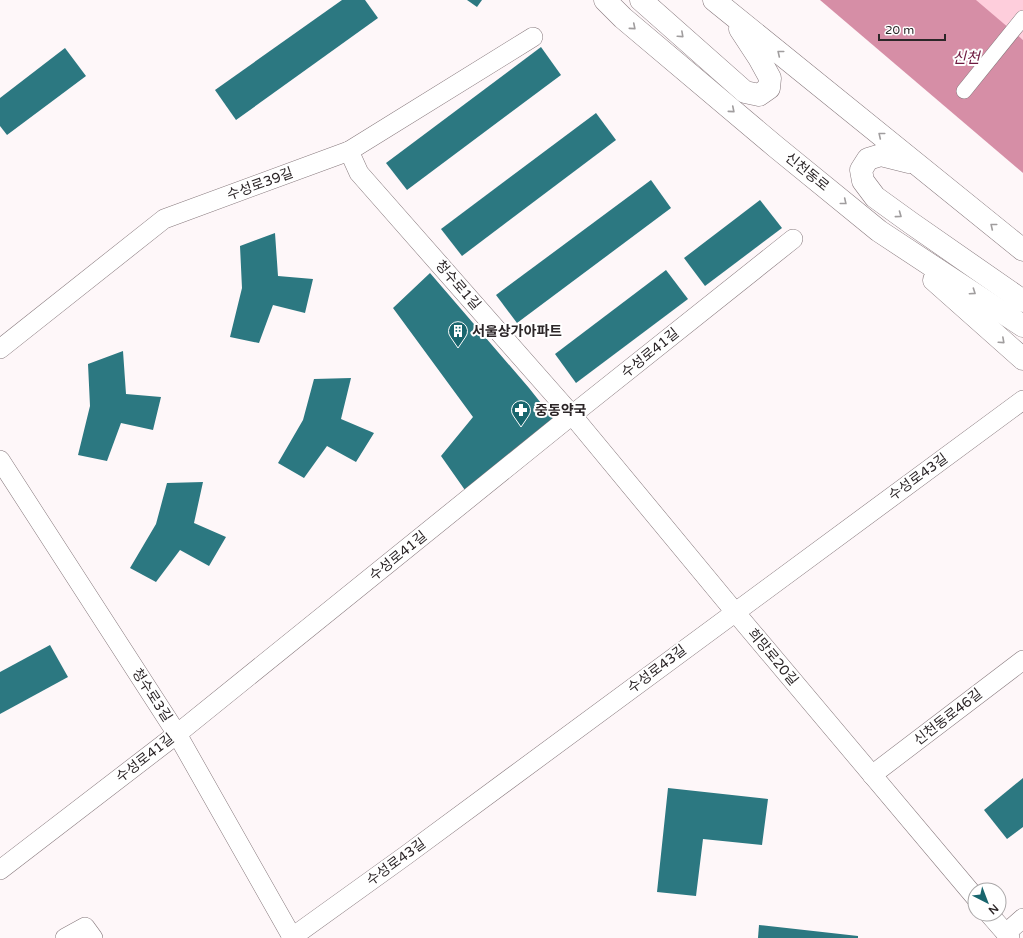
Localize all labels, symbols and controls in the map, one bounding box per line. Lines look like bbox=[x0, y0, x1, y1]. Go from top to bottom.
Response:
scale bar bbox=[879, 16, 945, 42]
one-way arrow bbox=[628, 22, 636, 29]
text: 20 m bbox=[885, 23, 914, 37]
one-way arrow bbox=[676, 30, 683, 37]
water label: 신천 bbox=[952, 49, 982, 67]
one-way arrow bbox=[777, 51, 784, 58]
one-way arrow bbox=[728, 106, 735, 113]
one-way arrow bbox=[878, 133, 885, 140]
street label: 신천동로 bbox=[782, 149, 832, 195]
street label: 수성로39길 bbox=[225, 164, 295, 204]
one-way arrow bbox=[839, 197, 846, 204]
one-way arrow bbox=[895, 210, 902, 218]
one-way arrow bbox=[990, 223, 997, 230]
street label: 청수로1길 bbox=[432, 257, 484, 313]
one-way arrow bbox=[969, 287, 976, 295]
building icon: 서울상가아파트 bbox=[447, 320, 469, 348]
place label: 서울상가아파트 bbox=[472, 323, 562, 340]
street label: 수성로41길 bbox=[618, 325, 682, 381]
one-way arrow bbox=[998, 336, 1005, 343]
pharmacy icon: 중동약국 bbox=[510, 399, 532, 427]
place label: 중동약국 bbox=[535, 402, 587, 419]
street label: 수성로43길 bbox=[885, 450, 951, 504]
street label: 수성로41길 bbox=[366, 528, 430, 584]
street label: 희망로20길 bbox=[744, 625, 802, 689]
street label: 수성로43길 bbox=[624, 641, 690, 697]
street label: 청수로3길 bbox=[128, 665, 176, 725]
street label: 신천동로46길 bbox=[910, 685, 986, 749]
street label: 수성로41길 bbox=[113, 730, 177, 786]
street label: 수성로43길 bbox=[363, 835, 429, 889]
north arrow bbox=[967, 882, 1007, 922]
text: N bbox=[986, 901, 1001, 917]

